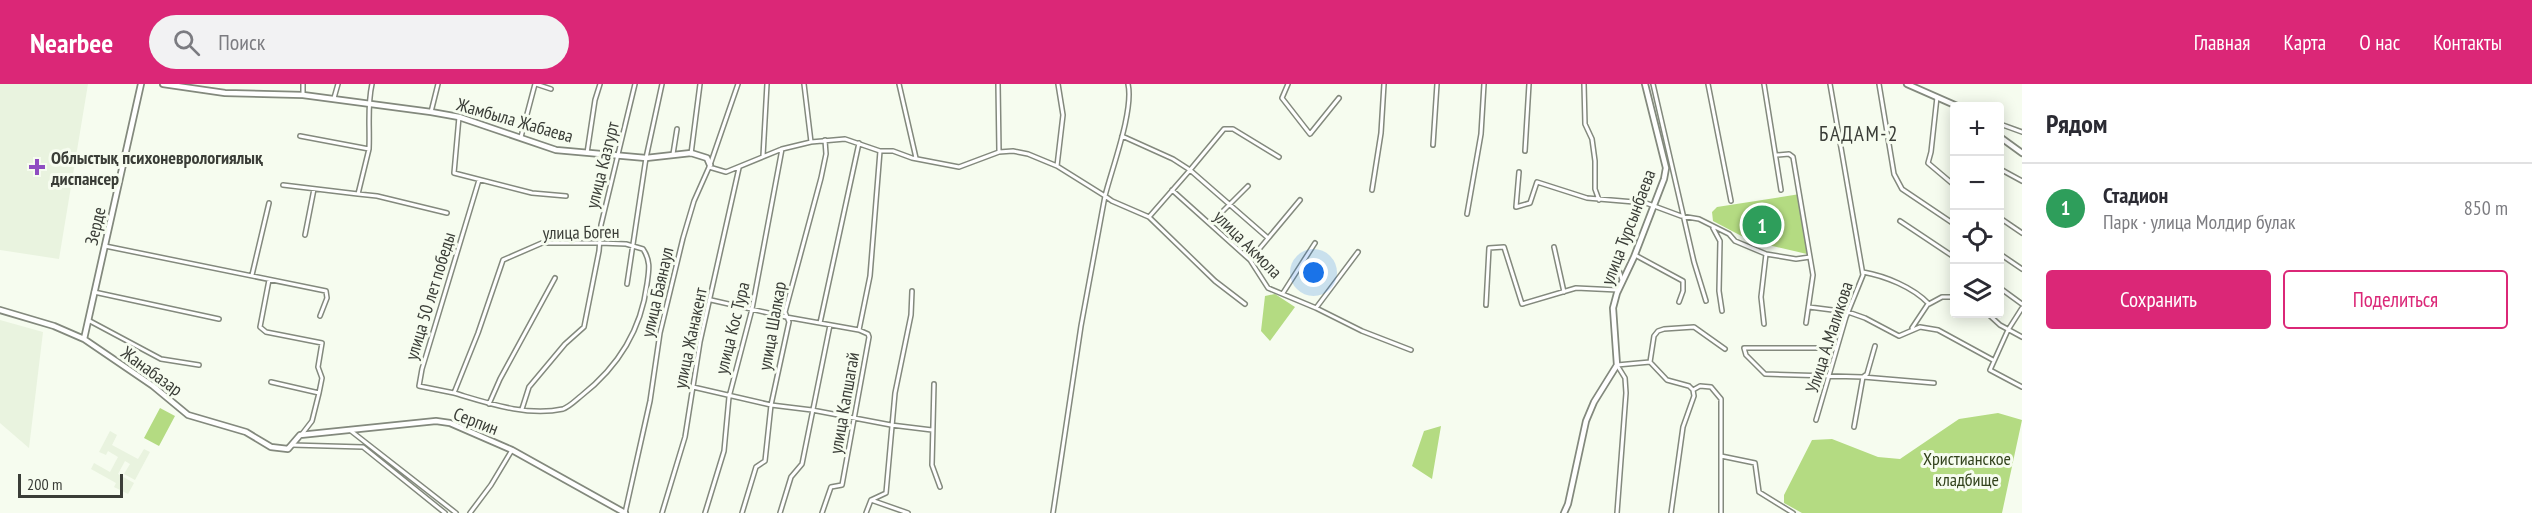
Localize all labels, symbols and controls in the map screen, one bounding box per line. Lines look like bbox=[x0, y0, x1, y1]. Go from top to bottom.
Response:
search box bbox=[149, 15, 569, 69]
text: Nearbee bbox=[30, 24, 113, 61]
icon: search bbox=[170, 26, 203, 59]
text: Поиск bbox=[218, 28, 265, 56]
text: Главная bbox=[2194, 29, 2250, 56]
text: Карта bbox=[2283, 29, 2326, 56]
text: О нас bbox=[2359, 29, 2400, 56]
text: Контакты bbox=[2433, 29, 2502, 56]
street label: Жамбыла Жабаева bbox=[453, 92, 576, 148]
map controls bbox=[1950, 102, 2004, 318]
button: + bbox=[1950, 102, 2004, 156]
text: Рядом bbox=[2046, 107, 2107, 140]
street label: улица Казгурт bbox=[580, 119, 624, 211]
district label: БАДАМ-2 bbox=[1819, 120, 1899, 147]
place label: Облыстық психоневрологиялық диспансер bbox=[50, 146, 263, 190]
button: − bbox=[1950, 156, 2004, 210]
marker: Облыстық психоневрологиялық диспансер bbox=[28, 158, 46, 176]
street label: улица Турсынбаева bbox=[1595, 166, 1661, 288]
text: Стадион bbox=[2103, 181, 2168, 209]
text: 1 bbox=[2061, 195, 2070, 221]
text: 850 m bbox=[2464, 195, 2508, 221]
pin: 1 bbox=[1742, 202, 1782, 248]
street label: Зерде bbox=[79, 205, 111, 247]
street label: улица Акмола bbox=[1209, 205, 1287, 283]
text: Парк · улица Молдир булак bbox=[2103, 209, 2295, 235]
button: locate bbox=[1950, 210, 2004, 264]
street label: улица Боген bbox=[542, 220, 620, 244]
street label: улица 50 лет победы bbox=[400, 229, 460, 363]
street label: улица Баянаул bbox=[635, 245, 679, 339]
your location bbox=[1299, 258, 1328, 287]
button: layers bbox=[1950, 264, 2004, 318]
button: Сохранить bbox=[2046, 270, 2271, 329]
button: Поделиться bbox=[2283, 270, 2508, 329]
street label: улица Кос Тура bbox=[709, 279, 755, 377]
street label: Улица А.Маликова bbox=[1800, 279, 1858, 395]
street label: улица Шалкар bbox=[753, 280, 791, 372]
street label: улица Жанакент bbox=[668, 285, 712, 391]
street label: Жанабазар bbox=[116, 340, 187, 401]
street label: улица Капшагай bbox=[824, 350, 864, 456]
street label: Серпин bbox=[450, 402, 502, 440]
park label: Христианское кладбище bbox=[1923, 447, 2011, 491]
scale bar bbox=[18, 471, 123, 498]
text: 200 m bbox=[27, 474, 62, 494]

